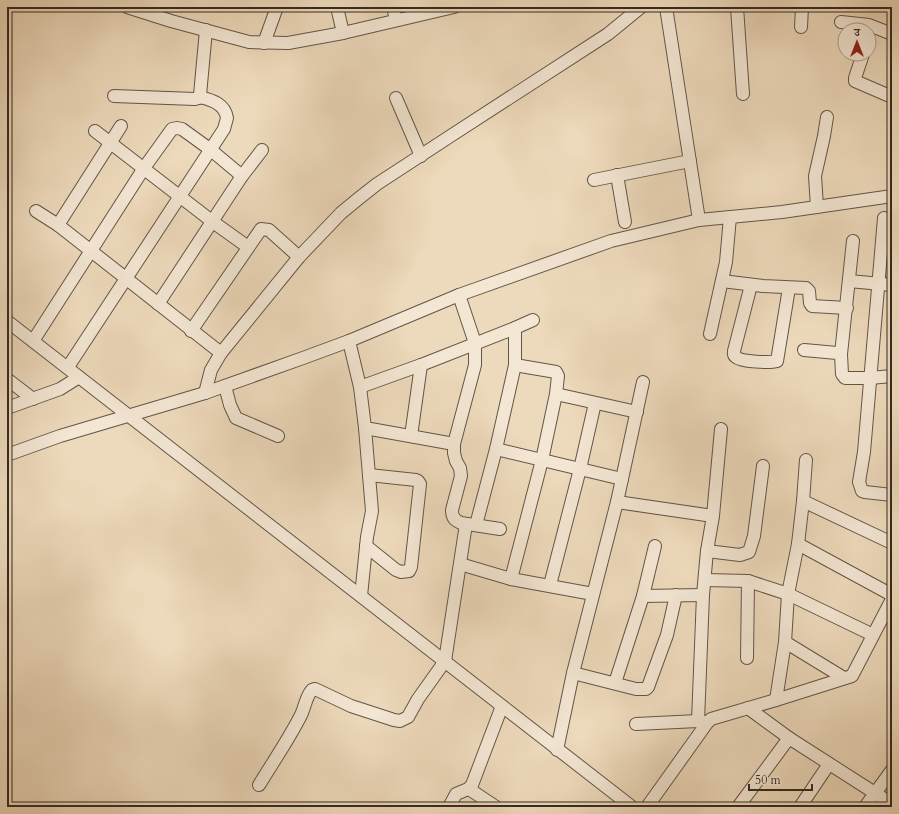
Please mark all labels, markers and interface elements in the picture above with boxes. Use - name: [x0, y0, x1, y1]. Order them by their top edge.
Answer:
- north arrow: [837, 22, 877, 62]
- text: उ: [853, 25, 861, 40]
- scale bar: [749, 766, 812, 792]
- text: 50 m: [755, 772, 782, 788]

